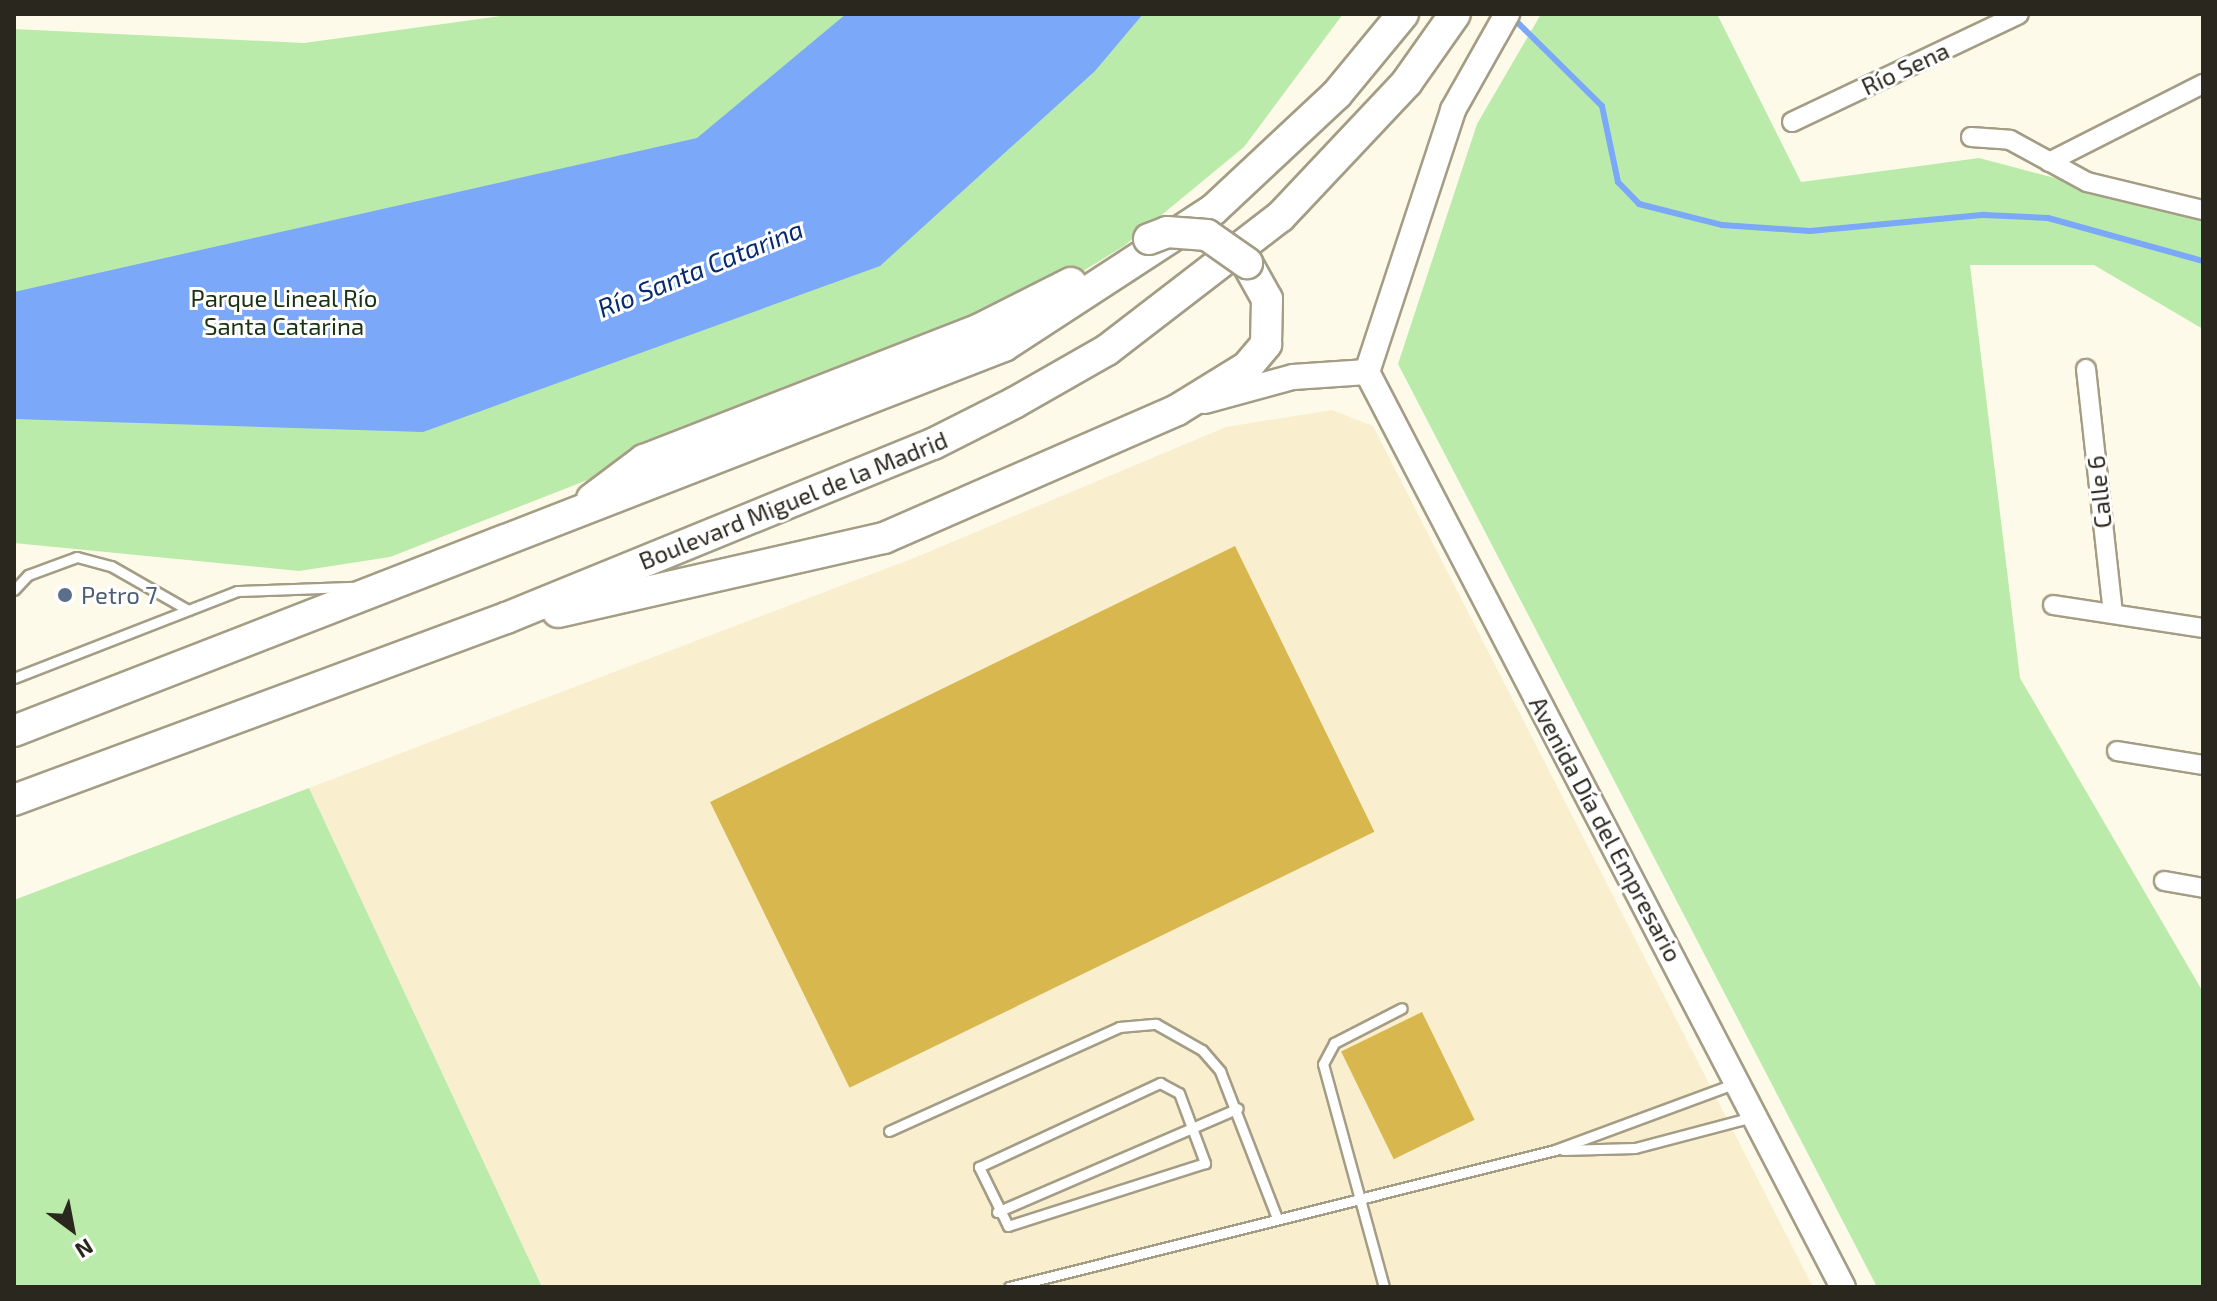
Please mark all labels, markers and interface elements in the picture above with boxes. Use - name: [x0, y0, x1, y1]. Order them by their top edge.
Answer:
- street label: Río Sena: [1857, 35, 1953, 101]
- water label: Río Santa Catarina: [593, 213, 807, 323]
- park label: Parque Lineal Río Santa Catarina: [190, 284, 378, 340]
- street label: Boulevard Miguel de la Madrid: [634, 425, 952, 575]
- street label: Calle 6: [2081, 454, 2117, 530]
- place label: Petro 7: [81, 581, 158, 609]
- marker: Petro 7: [56, 586, 74, 604]
- street label: Avenida Día del Empresario: [1524, 691, 1688, 967]
- north arrow: [32, 1189, 112, 1269]
- text: N: [71, 1234, 98, 1265]

